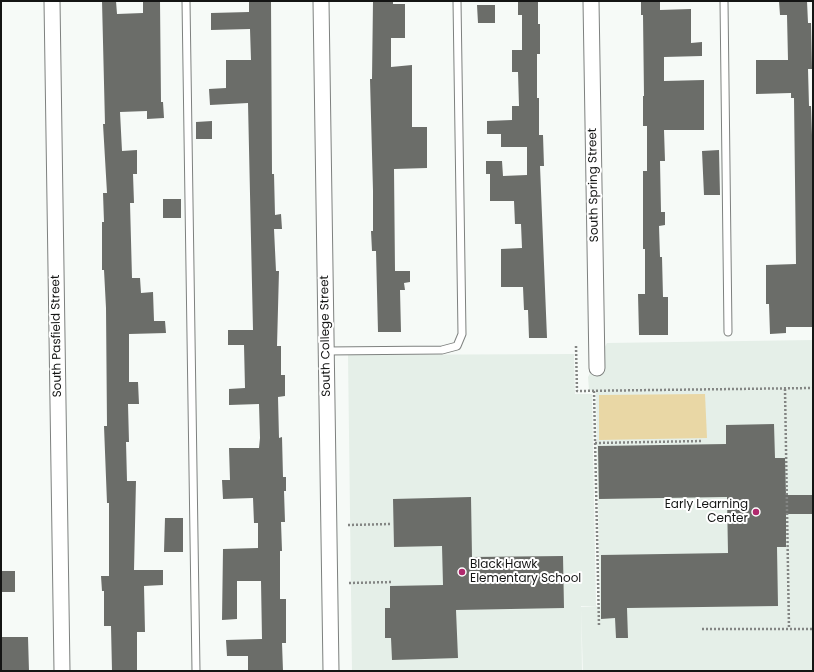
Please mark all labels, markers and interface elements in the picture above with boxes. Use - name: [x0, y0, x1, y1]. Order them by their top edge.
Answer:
- street label: South Spring Street: [586, 128, 602, 242]
- street label: South Pasfield Street: [49, 275, 65, 397]
- street label: South College Street: [318, 275, 334, 397]
- place label: Early Learning Center: [665, 498, 748, 526]
- marker: Early Learning Center: [751, 507, 761, 517]
- place label: Black Hawk Elementary School: [470, 558, 581, 586]
- marker: Black Hawk Elementary School: [457, 567, 467, 577]

